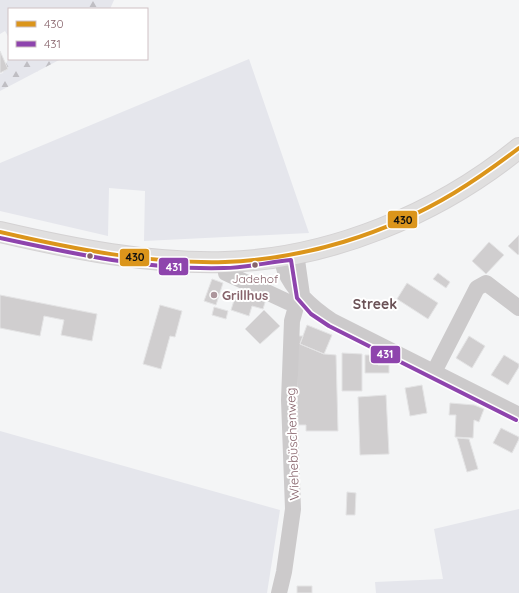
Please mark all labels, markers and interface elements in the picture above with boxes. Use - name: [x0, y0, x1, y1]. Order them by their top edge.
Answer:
- legend: [8, 8, 148, 60]
- text: 430: [44, 16, 64, 31]
- text: 431: [44, 36, 61, 51]
- line badge: 430: [387, 210, 418, 229]
- text: 430: [393, 213, 413, 227]
- line badge: 430: [119, 248, 150, 267]
- text: 430: [125, 250, 145, 264]
- unlabelled marker: [85, 251, 95, 261]
- line badge: 431: [158, 257, 189, 276]
- text: 431: [166, 260, 182, 274]
- marker: Jadehof: [250, 260, 260, 270]
- place label: Jadehof: [232, 271, 279, 286]
- place label: Grillhus: [222, 287, 268, 303]
- marker: Grillhus: [209, 290, 219, 300]
- district label: Streek: [353, 295, 397, 313]
- line badge: 431: [370, 345, 401, 364]
- text: 431: [377, 347, 393, 361]
- street label: Wiehebüschenweg: [282, 387, 302, 501]

